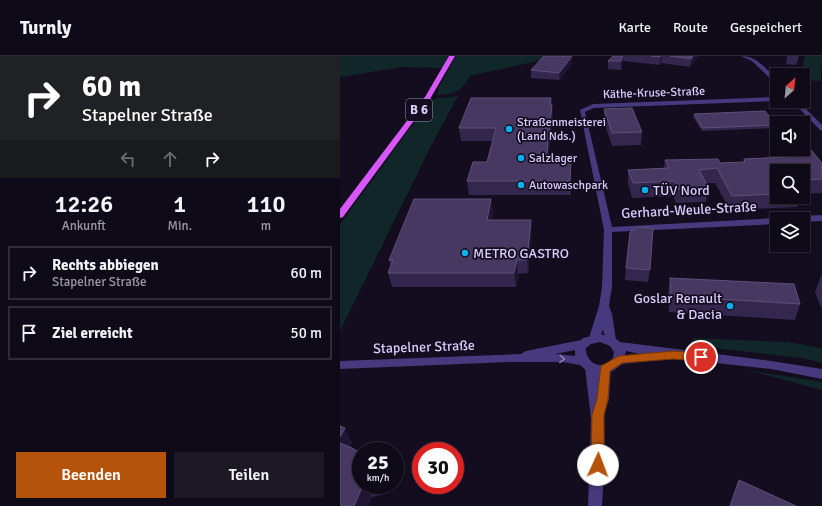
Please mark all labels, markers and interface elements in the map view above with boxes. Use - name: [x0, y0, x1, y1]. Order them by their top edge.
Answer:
- text: Turnly: [20, 16, 72, 40]
- text: Karte: [618, 19, 651, 36]
- text: Route: [673, 19, 708, 36]
- text: Gespeichert: [730, 19, 802, 36]
- north arrow: [770, 68, 810, 108]
- map controls: [770, 68, 810, 252]
- text: 60 m: [82, 70, 141, 104]
- icon: right: [16, 72, 68, 124]
- street label: Käthe-Kruse-Straße: [603, 84, 705, 102]
- road number: B 6: [406, 99, 432, 121]
- text: Stapelner Straße: [82, 104, 213, 126]
- place label: Straßenmeisterei (Land Nds.): [517, 115, 606, 144]
- button: sound: [770, 116, 810, 156]
- marker: Straßenmeisterei (Land Nds.): [504, 124, 514, 134]
- icon: left: [117, 148, 139, 170]
- icon: ahead: [159, 148, 181, 170]
- icon: right: [201, 148, 223, 170]
- place label: Salzlager: [529, 151, 578, 166]
- marker: Salzlager: [516, 153, 526, 163]
- button: search: [770, 164, 810, 204]
- place label: Autowaschpark: [529, 178, 608, 193]
- marker: Autowaschpark: [516, 180, 526, 190]
- place label: TÜV Nord: [653, 182, 710, 199]
- marker: TÜV Nord: [640, 185, 650, 195]
- text: 12:26: [54, 189, 113, 219]
- text: 1: [173, 189, 186, 219]
- text: 110: [247, 189, 285, 219]
- street label: Gerhard-Weule-Straße: [621, 198, 757, 222]
- button: layers: [770, 212, 810, 252]
- text: Ankunft: [62, 218, 106, 234]
- text: Min.: [168, 218, 192, 234]
- text: m: [261, 218, 271, 234]
- place label: METRO GASTRO: [473, 245, 569, 262]
- marker: METRO GASTRO: [460, 248, 470, 258]
- text: Rechts abbiegen: [52, 256, 159, 274]
- icon: right: [18, 262, 40, 284]
- text: 60 m: [291, 264, 322, 282]
- text: Stapelner Straße: [52, 274, 147, 290]
- place label: Goslar Renault & Dacia: [634, 290, 722, 323]
- marker: Goslar Renault & Dacia: [725, 301, 735, 311]
- icon: arrive: [18, 322, 40, 344]
- text: Ziel erreicht: [52, 324, 133, 342]
- text: 50 m: [291, 324, 322, 342]
- street label: Stapelner Straße: [373, 337, 475, 357]
- pin: [684, 340, 718, 374]
- icon: arrive: [690, 346, 712, 368]
- one-way arrow: [559, 354, 565, 363]
- speed limit sign: 30: [412, 442, 464, 494]
- position arrow: [577, 444, 619, 486]
- text: 25: [367, 450, 389, 475]
- button: Beenden: [16, 452, 166, 498]
- button: Teilen: [174, 452, 324, 498]
- text: km/h: [367, 472, 389, 484]

